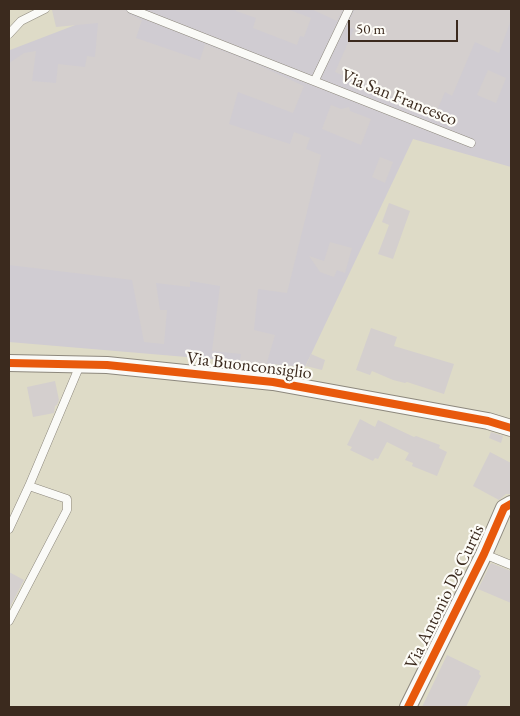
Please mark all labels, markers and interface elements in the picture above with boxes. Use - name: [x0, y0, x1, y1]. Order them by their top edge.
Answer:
- scale bar: [350, 10, 460, 42]
- text: 50 m: [356, 19, 385, 38]
- street label: Via San Francesco: [338, 65, 460, 131]
- street label: Via Buonconsiglio: [185, 348, 313, 384]
- street label: Via Antonio De Curtis: [401, 521, 489, 673]

